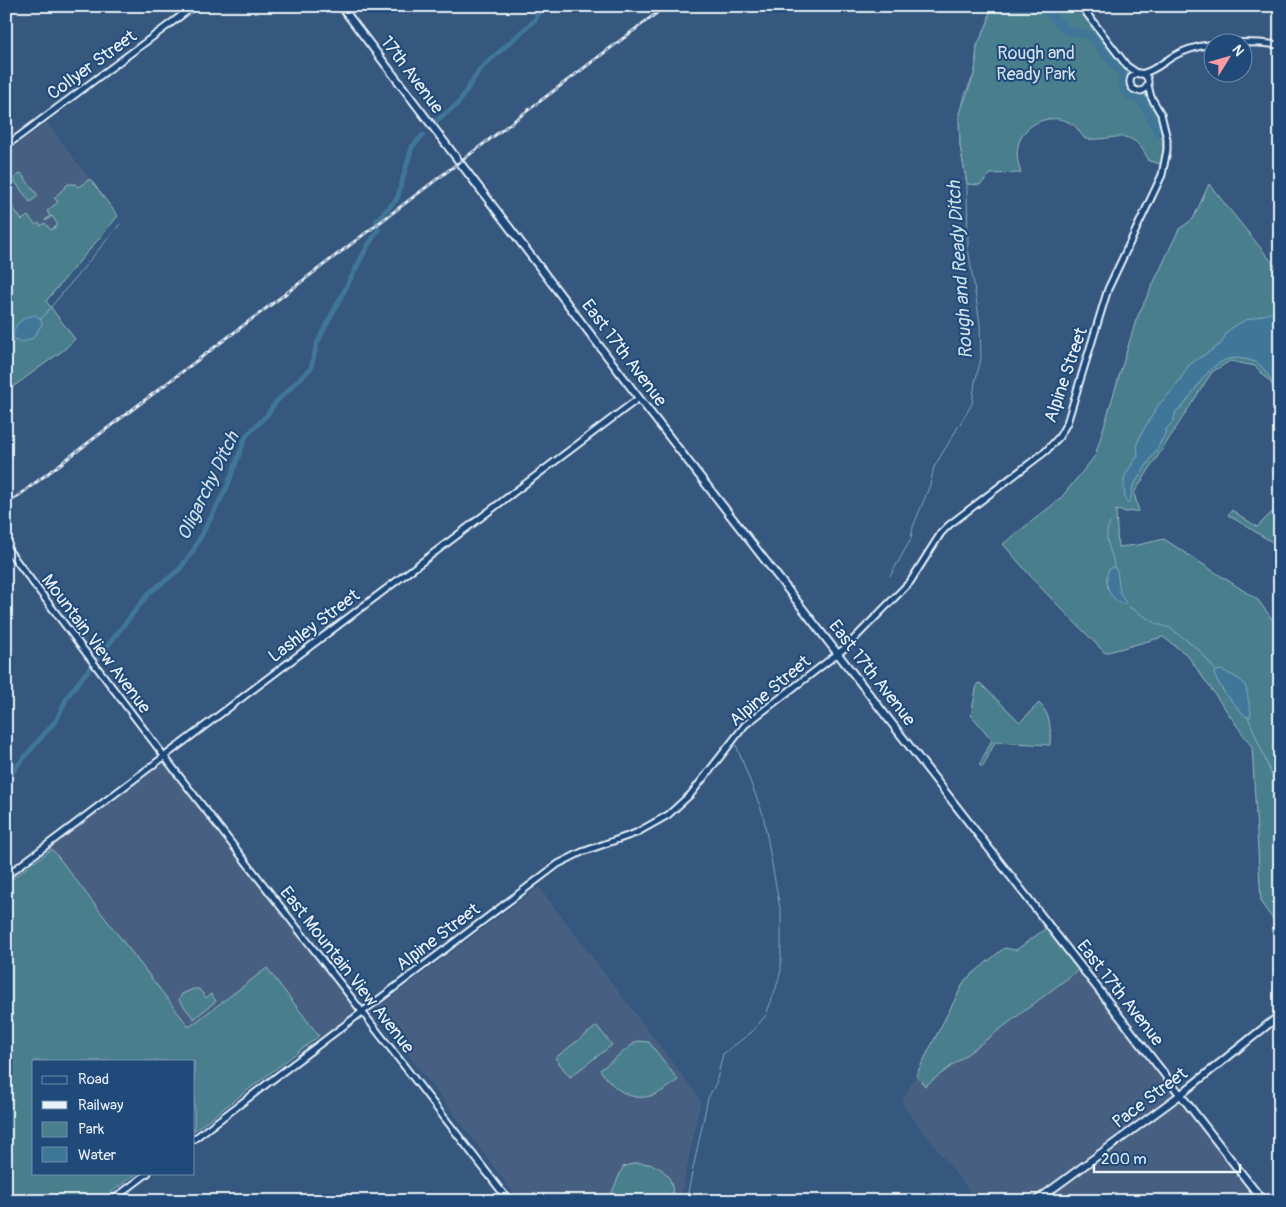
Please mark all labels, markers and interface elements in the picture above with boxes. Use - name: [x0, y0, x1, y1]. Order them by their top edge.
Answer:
- street label: Collyer Street: [43, 24, 142, 105]
- street label: 17th Avenue: [375, 32, 449, 119]
- north arrow: [1204, 32, 1254, 82]
- park label: Rough and Ready Park: [996, 42, 1076, 86]
- text: N: [1228, 42, 1248, 59]
- water label: Rough and Ready Ditch: [942, 179, 978, 360]
- street label: East 17th Avenue: [576, 295, 672, 411]
- street label: Alpine Street: [1039, 324, 1093, 426]
- water label: Oligarchy Ditch: [171, 427, 245, 544]
- street label: Mountain View Avenue: [36, 570, 156, 718]
- street label: Lashley Street: [264, 584, 365, 668]
- street label: East 17th Avenue: [823, 615, 921, 731]
- street label: Alpine Street: [725, 650, 816, 732]
- street label: East Mountain View Avenue: [275, 882, 419, 1058]
- street label: Alpine Street: [391, 897, 485, 976]
- street label: East 17th Avenue: [1071, 935, 1169, 1051]
- legend: [32, 1060, 195, 1174]
- street label: Pace Street: [1108, 1062, 1193, 1134]
- text: Road: [78, 1070, 109, 1089]
- text: Railway: [78, 1096, 124, 1115]
- text: Park: [78, 1120, 105, 1139]
- scale bar: [1094, 1142, 1240, 1174]
- text: Water: [78, 1146, 117, 1165]
- text: 200 m: [1101, 1150, 1146, 1169]

